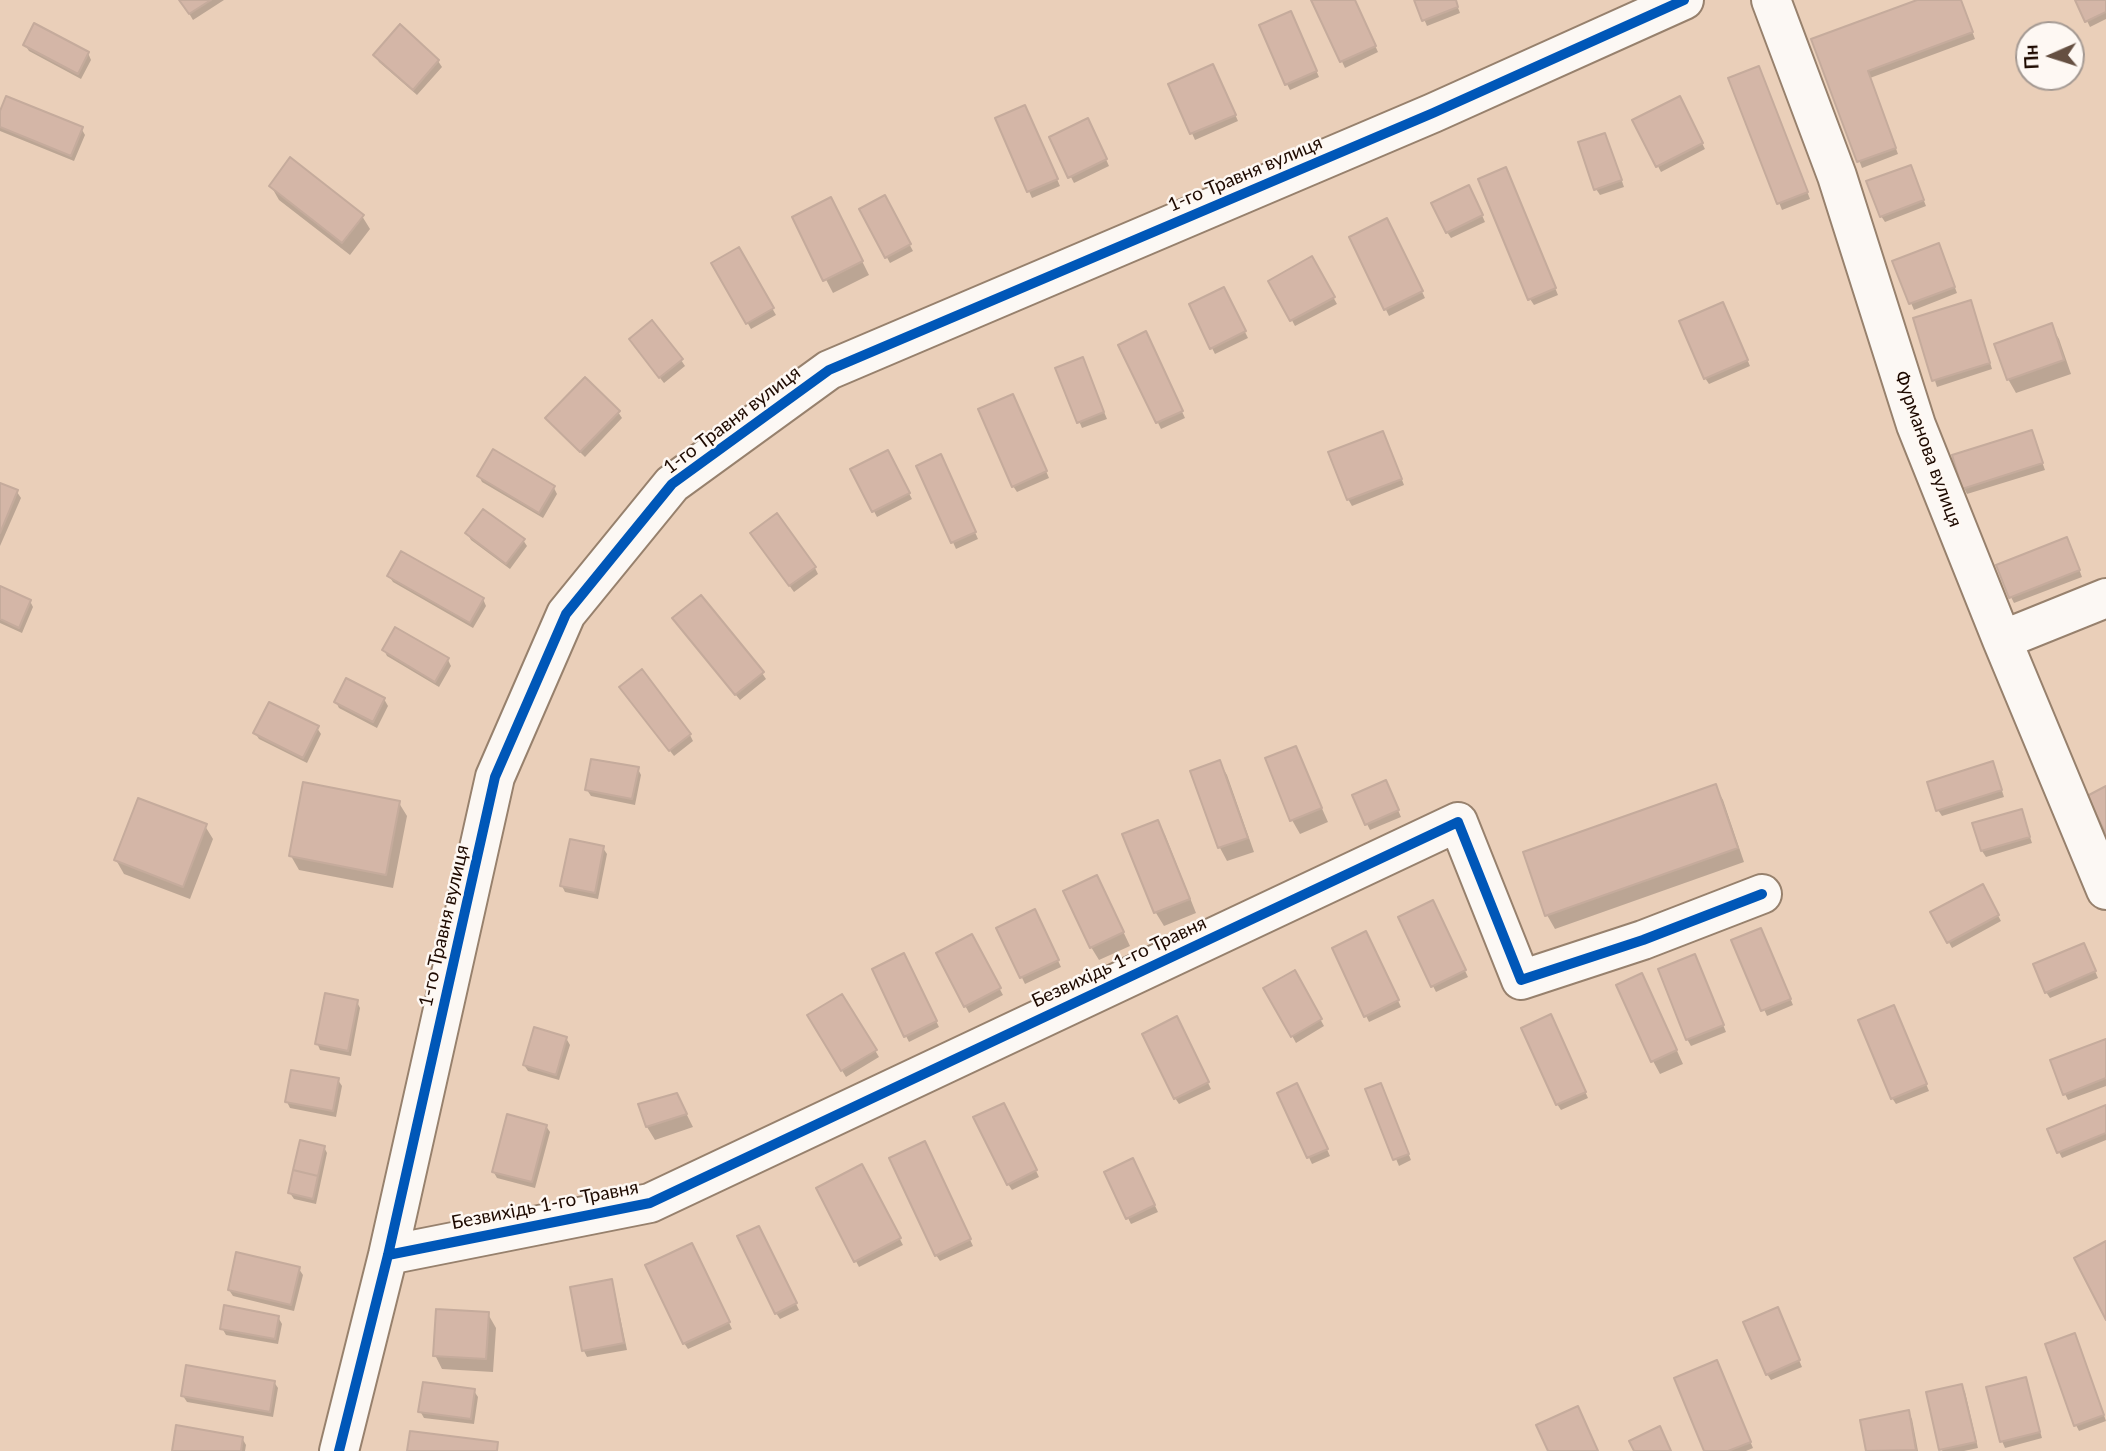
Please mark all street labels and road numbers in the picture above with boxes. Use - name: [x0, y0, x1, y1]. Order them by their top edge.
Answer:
- street label: 1-го Травня вулиця: [1164, 131, 1326, 217]
- street label: 1-го Травня вулиця: [659, 361, 805, 479]
- street label: Фурманова вулиця: [1889, 368, 1967, 530]
- street label: 1-го Травня вулиця: [414, 843, 474, 1009]
- street label: Безвихідь 1-го Травня: [1028, 911, 1210, 1013]
- street label: Безвихідь 1-го Травня: [449, 1176, 641, 1234]

